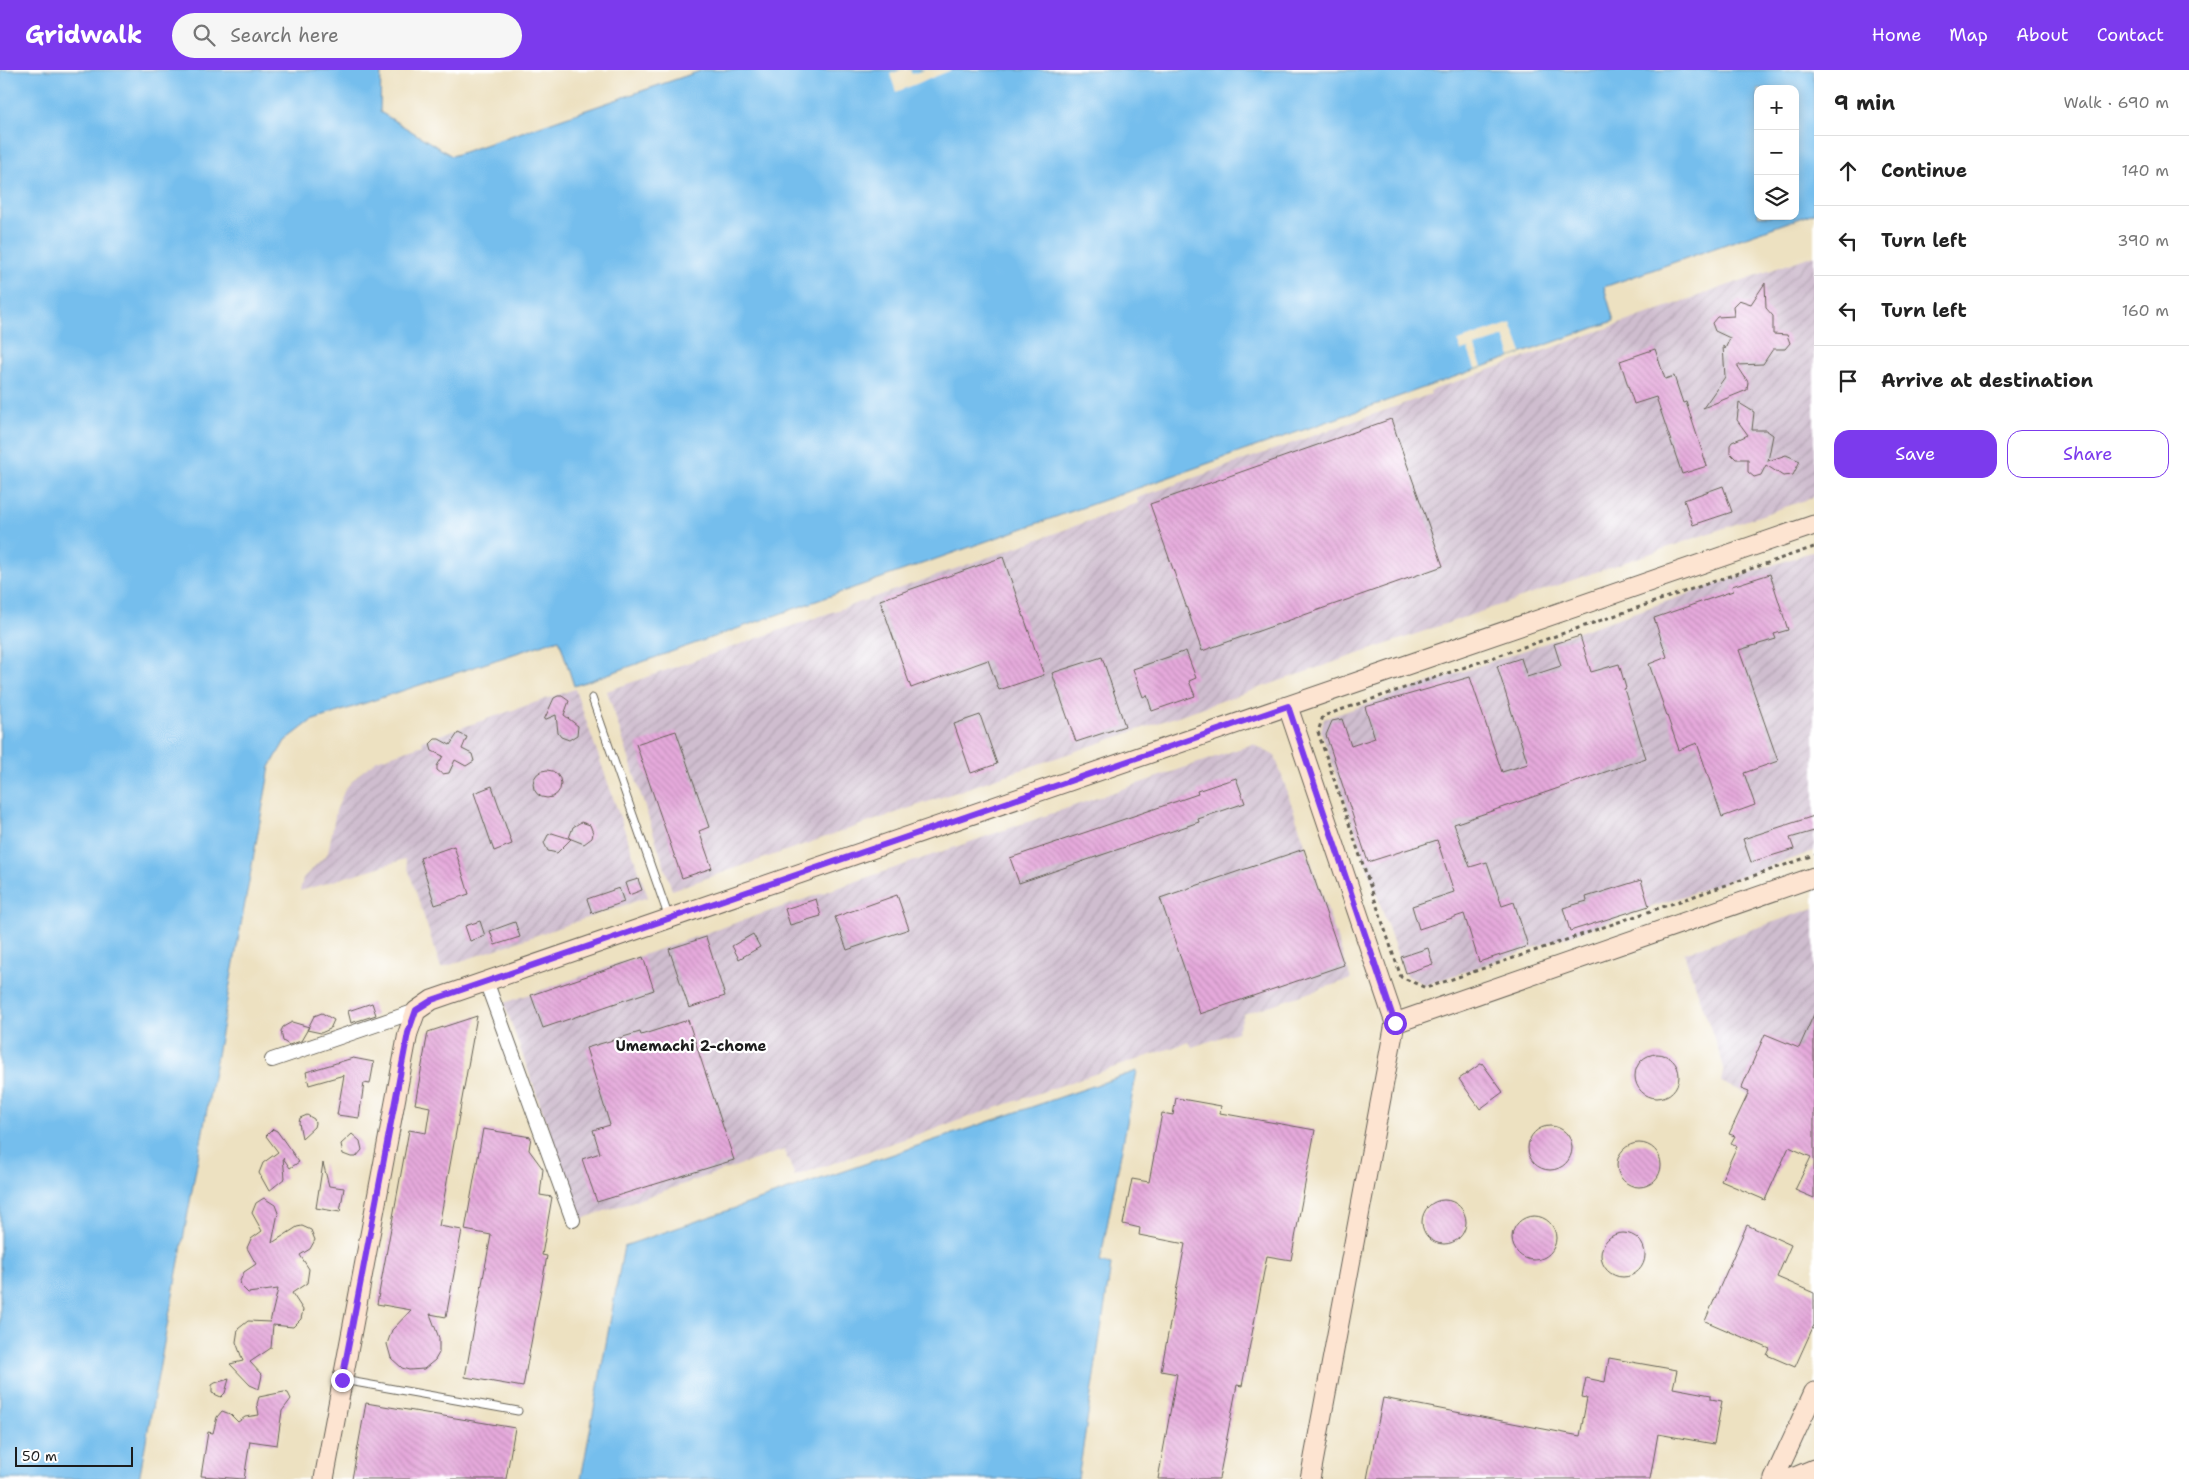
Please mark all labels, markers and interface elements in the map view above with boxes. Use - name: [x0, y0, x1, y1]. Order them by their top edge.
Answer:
- search box: [172, 13, 522, 58]
- text: Gridwalk: [25, 19, 142, 51]
- icon: search: [190, 21, 218, 49]
- text: Search here: [230, 23, 339, 48]
- text: Home: [1872, 23, 1921, 47]
- text: Map: [1949, 23, 1988, 47]
- text: About: [2016, 23, 2069, 47]
- text: Contact: [2097, 23, 2164, 47]
- map controls: [1754, 85, 1799, 220]
- button: +: [1754, 85, 1799, 130]
- text: 9 min: [1834, 89, 1895, 117]
- text: Walk · 690 m: [2064, 92, 2169, 113]
- button: −: [1754, 130, 1799, 175]
- icon: ahead: [1834, 157, 1862, 185]
- text: Continue: [1881, 158, 1967, 183]
- text: 140 m: [2122, 160, 2169, 181]
- button: layers: [1754, 175, 1799, 220]
- icon: left: [1834, 227, 1862, 255]
- text: Turn left: [1881, 228, 1967, 253]
- text: 390 m: [2117, 230, 2169, 251]
- icon: left: [1834, 297, 1862, 325]
- text: Turn left: [1881, 298, 1967, 323]
- text: 160 m: [2122, 300, 2169, 321]
- icon: arrive: [1834, 367, 1862, 395]
- text: Arrive at destination: [1881, 368, 2093, 393]
- button: Save: [1834, 430, 1997, 478]
- button: Share: [2007, 430, 2169, 478]
- route start: [1384, 1012, 1407, 1035]
- district label: Umemachi 2-chome: [615, 1036, 767, 1056]
- route end: [331, 1369, 354, 1392]
- scale bar: [15, 1444, 132, 1467]
- text: 50 m: [22, 1447, 57, 1465]

